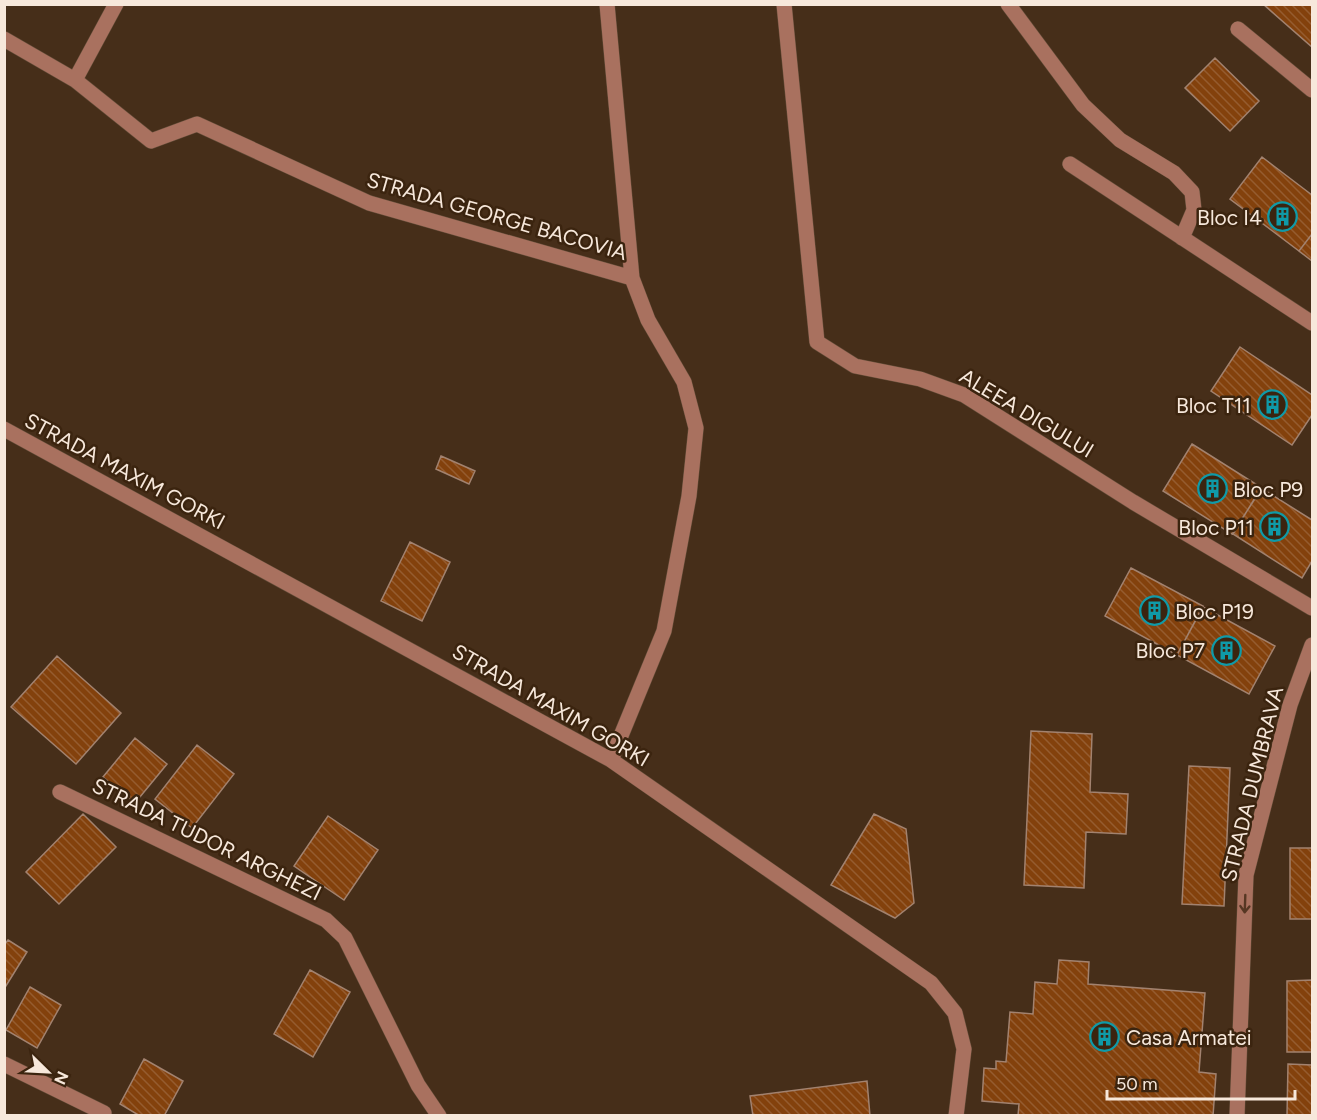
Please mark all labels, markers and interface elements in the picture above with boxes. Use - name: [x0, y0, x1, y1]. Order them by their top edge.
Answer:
- street label: STRADA GEORGE BACOVIA: [364, 167, 630, 265]
- building icon: Bloc I4: [1267, 201, 1299, 233]
- place label: Bloc I4: [1197, 205, 1262, 230]
- street label: ALEEA DIGULUI: [955, 363, 1099, 463]
- building icon: Bloc T11: [1256, 389, 1288, 421]
- place label: Bloc T11: [1176, 393, 1251, 418]
- street label: STRADA MAXIM GORKI: [21, 408, 229, 534]
- building icon: Bloc P9: [1196, 473, 1228, 505]
- place label: Bloc P9: [1233, 477, 1303, 502]
- building icon: Bloc P11: [1259, 511, 1291, 543]
- place label: Bloc P11: [1178, 515, 1254, 540]
- building icon: Bloc P19: [1138, 595, 1170, 627]
- place label: Bloc P19: [1175, 599, 1254, 624]
- building icon: Bloc P7: [1210, 634, 1242, 666]
- street label: STRADA MAXIM GORKI: [448, 638, 654, 772]
- place label: Bloc P7: [1135, 638, 1205, 663]
- street label: STRADA DUMBRAVA: [1216, 684, 1288, 884]
- street label: STRADA TUDOR ARGHEZI: [88, 773, 326, 905]
- one-way arrow: [1240, 893, 1251, 913]
- building icon: Casa Armatei: [1089, 1021, 1121, 1053]
- place label: Casa Armatei: [1126, 1025, 1252, 1050]
- north arrow: [18, 1042, 78, 1102]
- scale bar: [1107, 1063, 1294, 1101]
- text: N: [50, 1068, 72, 1087]
- text: 50 m: [1116, 1073, 1158, 1095]

